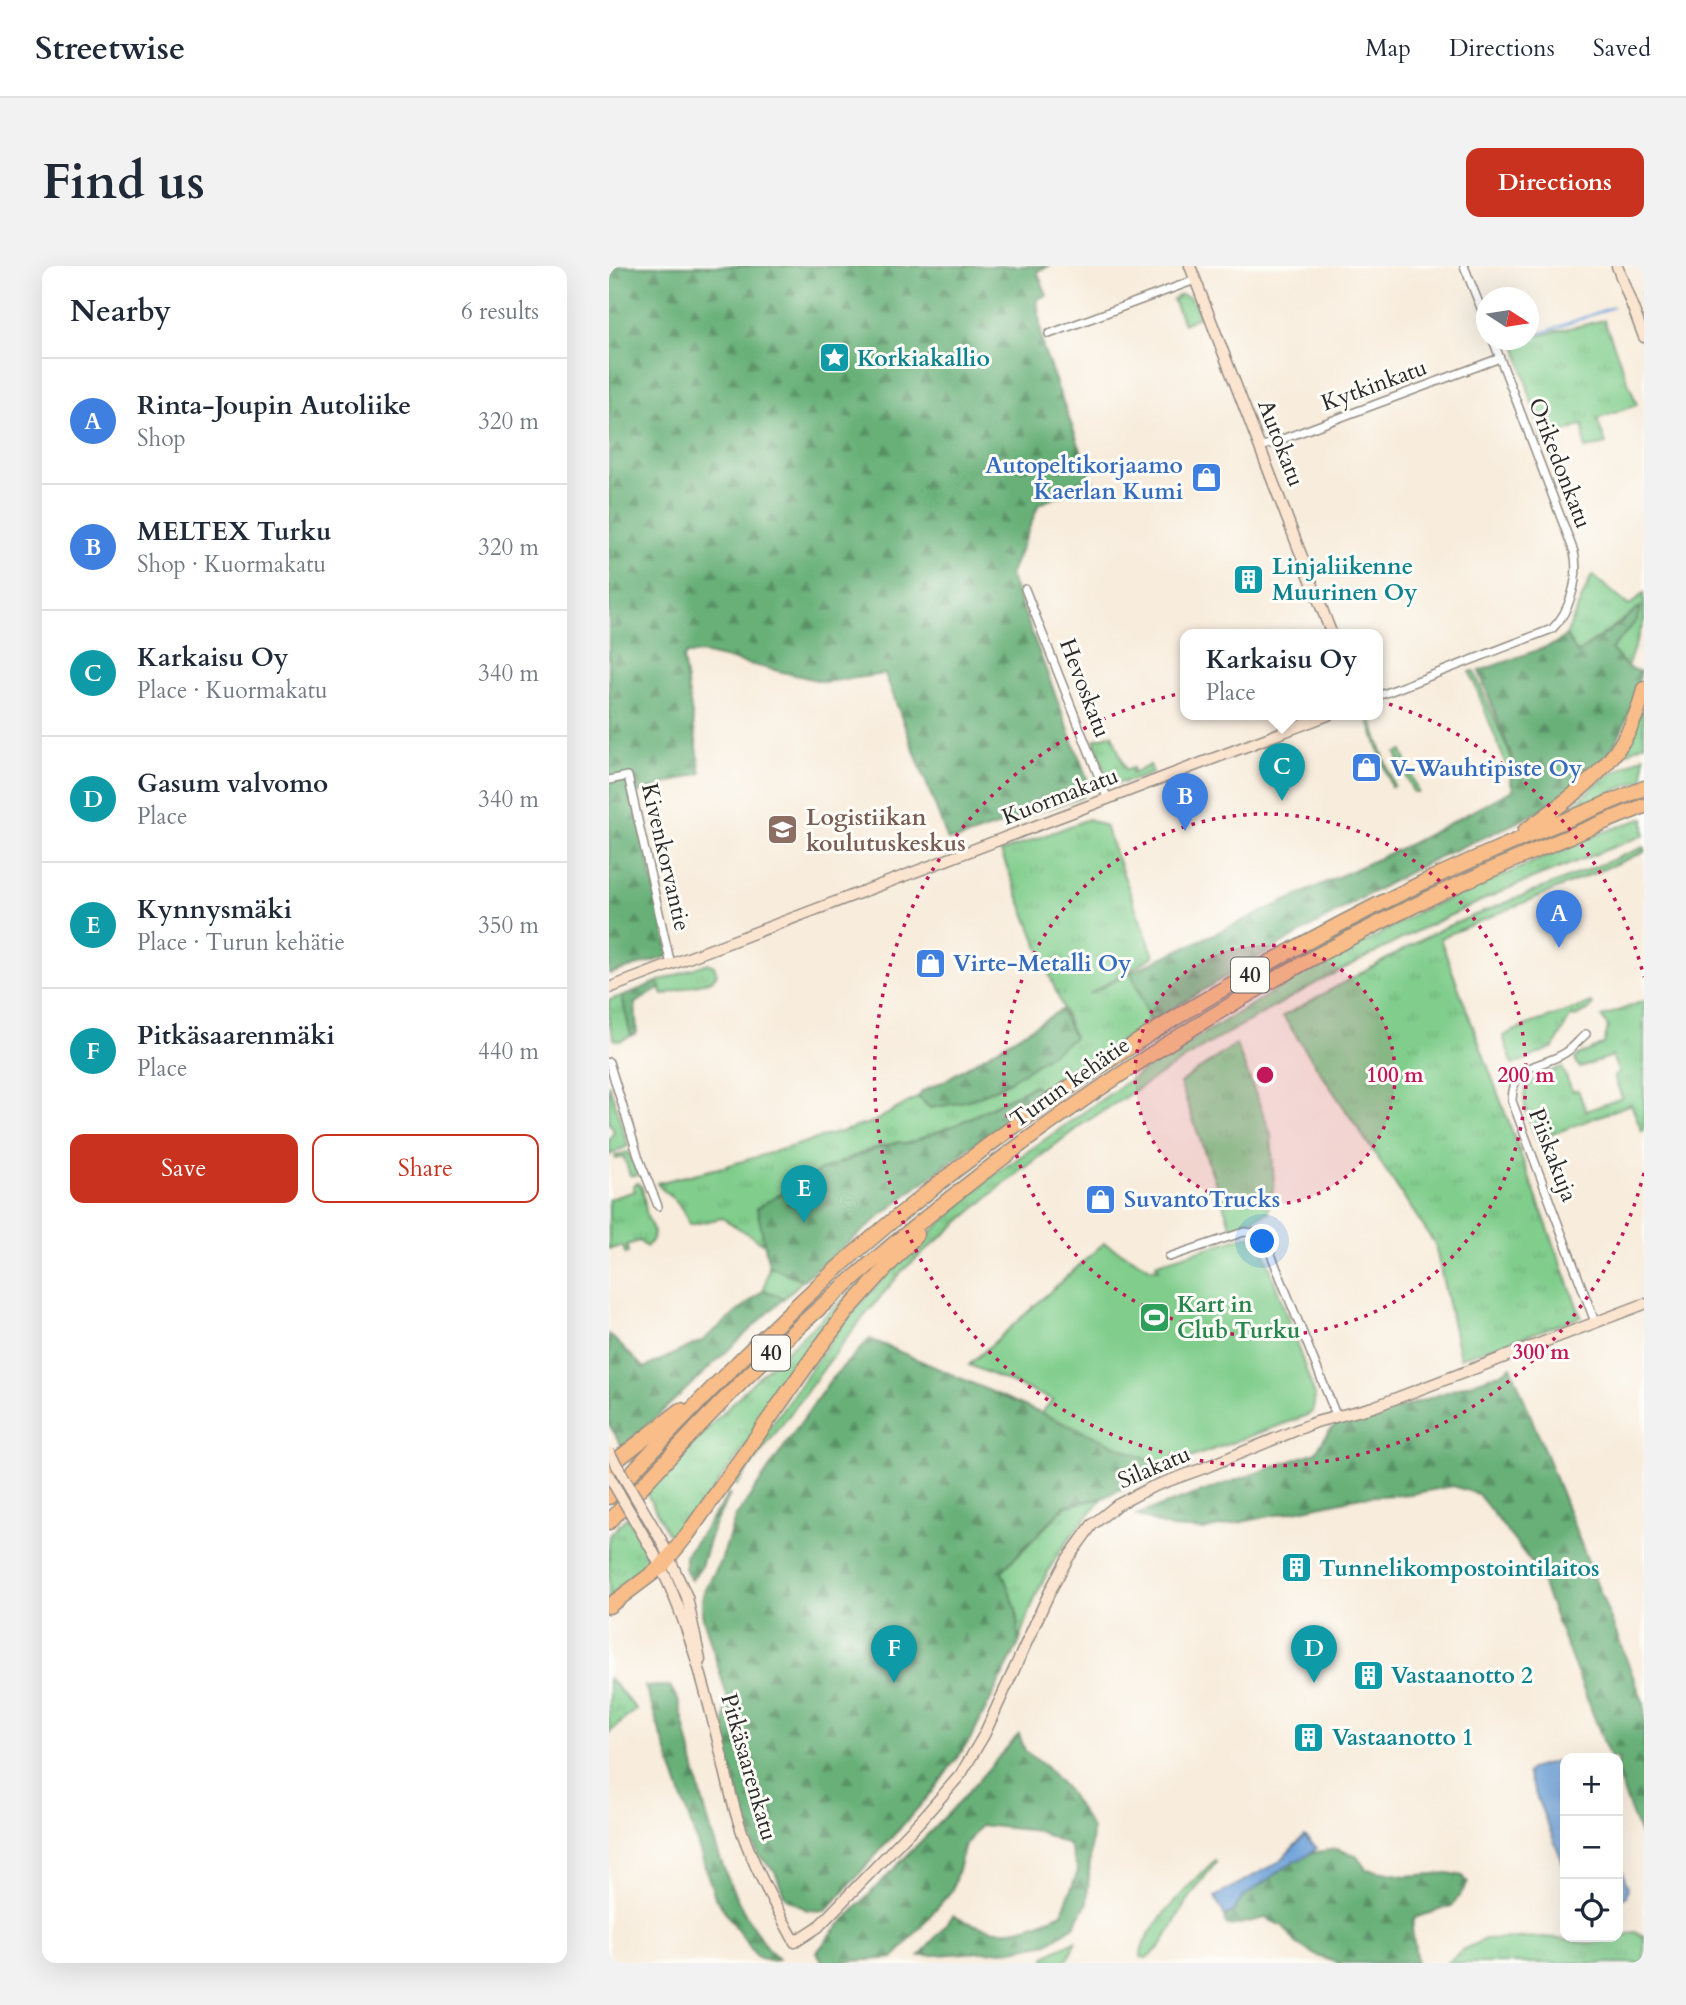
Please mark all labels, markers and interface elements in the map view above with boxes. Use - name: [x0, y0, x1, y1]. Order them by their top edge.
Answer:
- text: Streetwise: [35, 26, 185, 71]
- text: Map: [1365, 32, 1411, 65]
- text: Directions: [1449, 32, 1555, 65]
- text: Saved: [1593, 32, 1651, 65]
- button: Directions: [1466, 148, 1644, 217]
- text: Find us: [42, 149, 205, 216]
- north arrow: [1476, 287, 1539, 350]
- text: Nearby: [70, 291, 171, 332]
- text: 6 results: [461, 296, 539, 327]
- place icon: Korkiakallio: [817, 341, 851, 375]
- place label: Korkiakallio: [857, 343, 990, 374]
- street label: Kytkinkatu: [1317, 352, 1431, 418]
- text: Rinta-Joupin Autoliike: [137, 388, 411, 423]
- street label: Orikedonkatu: [1521, 393, 1599, 533]
- street label: Autokatu: [1250, 395, 1312, 491]
- text: A: [84, 406, 102, 437]
- text: 320 m: [478, 406, 539, 437]
- text: Shop: [137, 423, 186, 454]
- place label: Autopeltikorjaamo Kaerlan Kumi: [985, 450, 1183, 507]
- shop icon: Autopeltikorjaamo Kaerlan Kumi: [1189, 461, 1223, 495]
- text: MELTEX Turku: [137, 514, 331, 549]
- text: B: [85, 532, 101, 563]
- text: 320 m: [478, 532, 539, 563]
- text: Shop · Kuormakatu: [137, 549, 326, 580]
- place label: Linjaliikenne Muurinen Oy: [1272, 551, 1417, 608]
- building icon: Linjaliikenne Muurinen Oy: [1232, 562, 1266, 596]
- popup: [1180, 629, 1383, 720]
- street label: Hevoskatu: [1052, 634, 1118, 742]
- text: Karkaisu Oy: [137, 640, 289, 675]
- text: Karkaisu Oy: [1206, 642, 1357, 677]
- text: C: [84, 658, 102, 689]
- text: 340 m: [478, 658, 539, 689]
- text: Place · Kuormakatu: [137, 675, 328, 706]
- text: Place: [1206, 677, 1256, 708]
- pin: C: [1259, 743, 1305, 801]
- shop icon: V-Wauhtipiste Oy: [1350, 751, 1384, 785]
- place label: V-Wauhtipiste Oy: [1390, 753, 1582, 784]
- street label: Kuormakatu: [997, 760, 1123, 832]
- text: Gasum valvomo: [137, 766, 328, 801]
- pin: B: [1162, 773, 1208, 831]
- street label: Kivenkorvantie: [634, 780, 698, 934]
- text: D: [83, 784, 103, 815]
- text: 340 m: [478, 784, 539, 815]
- text: Place: [137, 801, 187, 832]
- place label: Logistiikan koulutuskeskus: [806, 802, 966, 859]
- school or university icon: Logistiikan koulutuskeskus: [766, 813, 800, 847]
- pin: A: [1536, 890, 1582, 948]
- text: Kynnysmäki: [137, 892, 292, 927]
- text: E: [86, 910, 100, 941]
- text: 350 m: [478, 910, 539, 941]
- text: Place · Turun kehätie: [137, 927, 345, 958]
- shop icon: Virte-Metalli Oy: [913, 946, 947, 980]
- place label: Virte-Metalli Oy: [953, 948, 1131, 979]
- road number: 40: [1231, 958, 1269, 992]
- text: Pitkäsaarenmäki: [137, 1018, 335, 1053]
- street label: Turun kehätie: [1004, 1029, 1136, 1135]
- text: F: [86, 1036, 100, 1067]
- text: 440 m: [478, 1036, 539, 1067]
- text: Place: [137, 1053, 187, 1084]
- text: 100 m: [1366, 1061, 1424, 1090]
- text: 200 m: [1497, 1061, 1555, 1090]
- centre of rings: [1253, 1063, 1277, 1087]
- street label: Piiskakuja: [1521, 1104, 1585, 1206]
- button: Save: [70, 1134, 298, 1203]
- button: Share: [312, 1134, 539, 1203]
- pin: E: [781, 1165, 827, 1223]
- shop icon: SuvantoTrucks: [1084, 1182, 1118, 1216]
- place label: SuvantoTrucks: [1124, 1184, 1280, 1215]
- your location: [1245, 1224, 1279, 1258]
- place label: Kart in Club Turku: [1177, 1289, 1300, 1346]
- sports icon: Kart in Club Turku: [1137, 1300, 1171, 1334]
- road number: 40: [752, 1336, 790, 1370]
- text: 300 m: [1512, 1338, 1570, 1367]
- street label: Silakatu: [1113, 1438, 1195, 1496]
- building icon: Tunnelikompostointilaitos: [1279, 1551, 1313, 1585]
- place label: Tunnelikompostointilaitos: [1319, 1553, 1599, 1584]
- pin: F: [871, 1625, 917, 1683]
- pin: D: [1291, 1625, 1337, 1683]
- building icon: Vastaanotto 2: [1351, 1658, 1385, 1692]
- place label: Vastaanotto 2: [1391, 1660, 1533, 1691]
- street label: Pitkäsaarenkatu: [713, 1690, 785, 1844]
- building icon: Vastaanotto 1: [1292, 1720, 1326, 1754]
- place label: Vastaanotto 1: [1332, 1722, 1474, 1753]
- map controls: [1560, 1753, 1623, 1942]
- button: +: [1560, 1753, 1623, 1816]
- button: −: [1560, 1816, 1623, 1879]
- button: locate: [1560, 1879, 1623, 1942]

